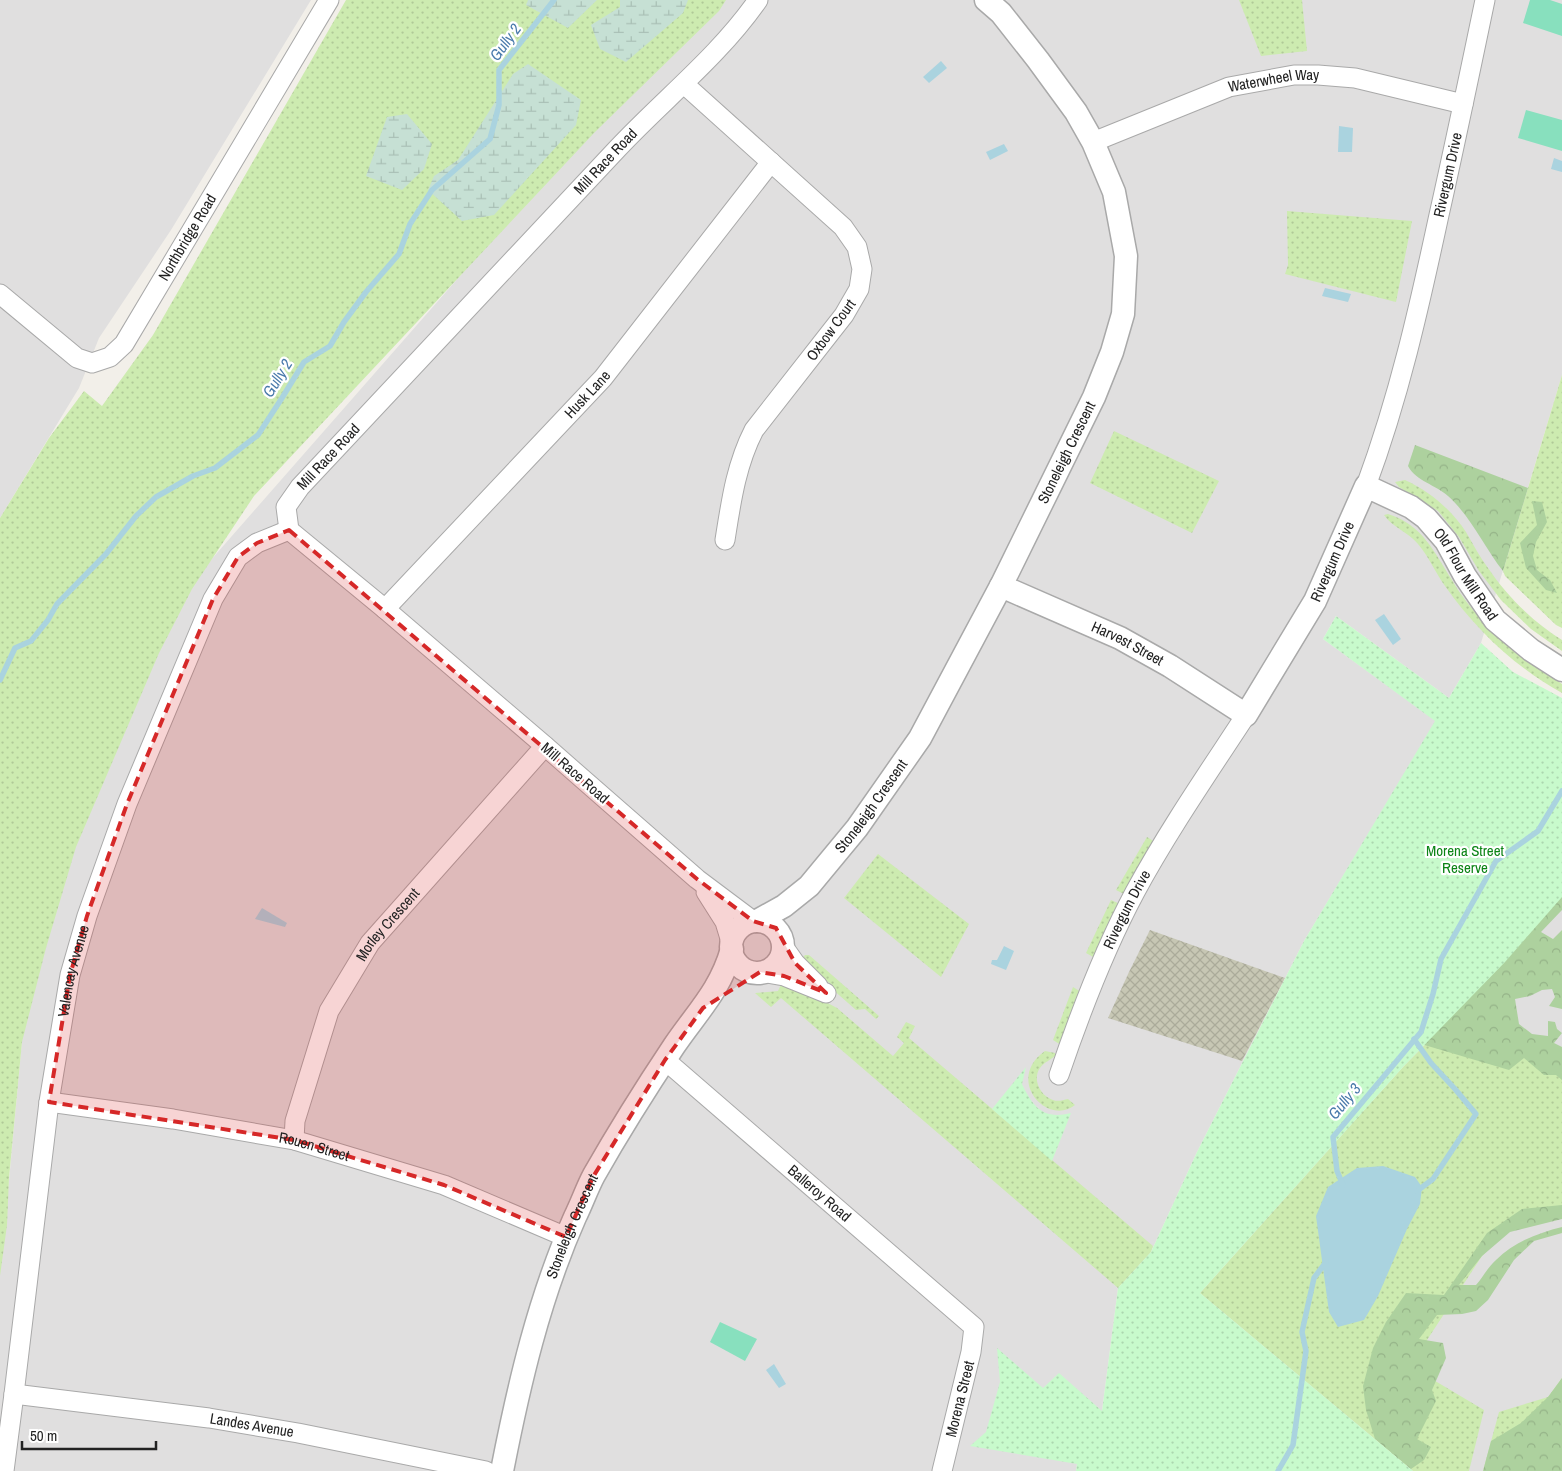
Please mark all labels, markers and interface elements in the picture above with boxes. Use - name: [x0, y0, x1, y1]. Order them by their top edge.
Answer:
- water label: Gully 2: [484, 18, 526, 65]
- street label: Waterwheel Way: [1226, 64, 1320, 97]
- street label: Mill Race Road: [569, 123, 642, 199]
- street label: Rivergum Drive: [1428, 130, 1467, 219]
- street label: Northbridge Road: [153, 190, 221, 285]
- street label: Oxbow Court: [801, 294, 861, 365]
- water label: Gully 2: [257, 354, 298, 401]
- street label: Husk Lane: [559, 366, 615, 423]
- street label: Stoneleigh Crescent: [1032, 397, 1101, 507]
- street label: Mill Race Road: [292, 419, 364, 494]
- street label: Rivergum Drive: [1305, 518, 1359, 605]
- street label: Old Flour Mill Road: [1429, 523, 1503, 624]
- street label: Harvest Street: [1088, 616, 1168, 671]
- street label: Mill Race Road: [537, 737, 614, 808]
- street label: Stoneleigh Crescent: [829, 754, 912, 857]
- park label: Morena Street Reserve: [1426, 840, 1505, 878]
- street label: Rivergum Drive: [1098, 866, 1155, 952]
- street label: Morley Crescent: [351, 883, 425, 965]
- street label: Valencay Avenue: [52, 922, 94, 1019]
- water label: Gully 3: [1322, 1078, 1366, 1124]
- street label: Rouen Street: [277, 1127, 353, 1166]
- street label: Balleroy Road: [784, 1160, 856, 1226]
- street label: Stoneleigh Crescent: [541, 1170, 603, 1281]
- street label: Morena Street: [940, 1358, 979, 1439]
- street label: Landes Avenue: [209, 1407, 296, 1442]
- scale bar: [22, 1418, 156, 1450]
- text: 50 m: [30, 1425, 57, 1446]

